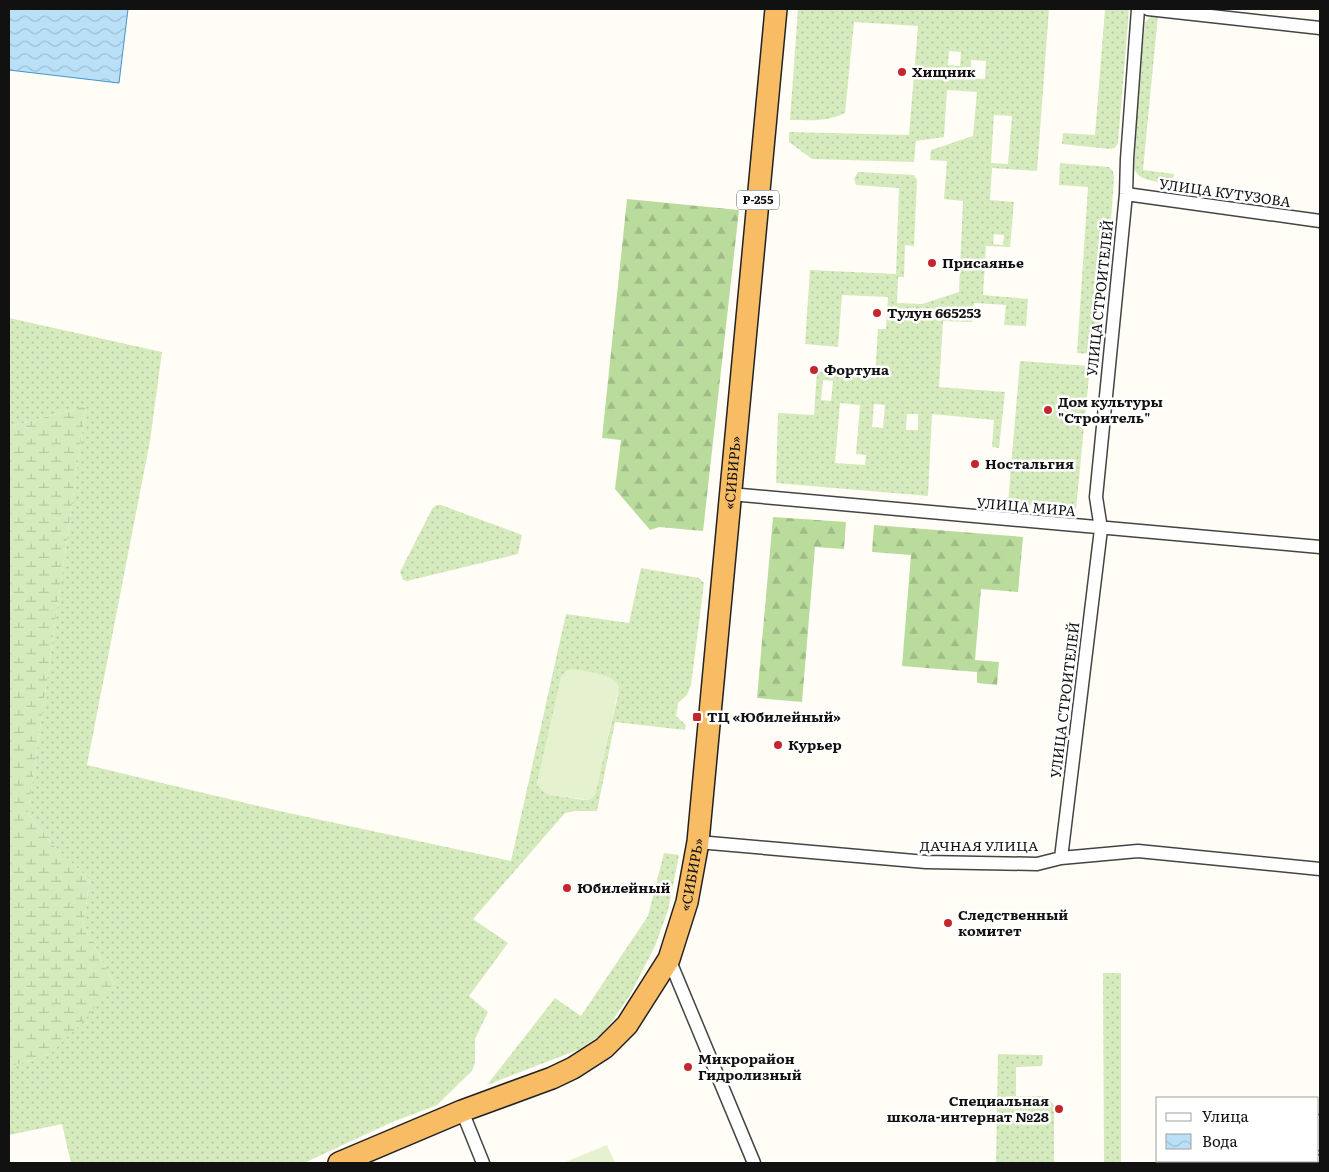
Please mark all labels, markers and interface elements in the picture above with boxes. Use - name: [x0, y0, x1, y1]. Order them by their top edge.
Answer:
- place label: Хищник: [912, 61, 976, 81]
- marker: Хищник: [896, 66, 908, 78]
- street label: УЛИЦА КУТУЗОВА: [1158, 173, 1293, 211]
- road number: Р-255: [737, 190, 779, 210]
- street label: УЛИЦА СТРОИТЕЛЕЙ: [1081, 219, 1117, 377]
- place label: Присаянье: [942, 252, 1024, 272]
- marker: Присаянье: [926, 257, 938, 269]
- place label: Тулун 665253: [887, 302, 982, 322]
- marker: Тулун 665253: [871, 307, 883, 319]
- place label: Фортуна: [824, 359, 890, 379]
- marker: Фортуна: [808, 364, 820, 376]
- place label: Дом культуры "Строитель": [1058, 391, 1163, 427]
- marker: Дом культуры "Строитель": [1042, 404, 1054, 416]
- street label: «СИБИРЬ»: [718, 435, 745, 510]
- place label: Ностальгия: [985, 453, 1074, 473]
- marker: Ностальгия: [969, 458, 981, 470]
- street label: УЛИЦА МИРА: [976, 492, 1077, 520]
- street label: УЛИЦА СТРОИТЕЛЕЙ: [1044, 621, 1084, 779]
- place label: ТЦ «Юбилейный»: [707, 706, 841, 726]
- marker: ТЦ «Юбилейный»: [691, 711, 703, 723]
- place label: Курьер: [788, 734, 842, 754]
- marker: Курьер: [772, 739, 784, 751]
- street label: ДАЧНАЯ УЛИЦА: [920, 835, 1039, 855]
- street label: «СИБИРЬ»: [674, 837, 707, 913]
- place label: Юбилейный: [577, 877, 671, 897]
- marker: Юбилейный: [561, 882, 573, 894]
- place label: Следственный комитет: [958, 904, 1068, 940]
- marker: Следственный комитет: [942, 917, 954, 929]
- place label: Микрорайон Гидролизный: [698, 1048, 802, 1084]
- marker: Микрорайон Гидролизный: [682, 1061, 694, 1073]
- place label: Специальная школа-интернат №28: [887, 1090, 1049, 1126]
- legend: [1156, 1097, 1319, 1162]
- marker: Специальная школа-интернат №28: [1053, 1103, 1065, 1115]
- text: Улица: [1202, 1104, 1250, 1127]
- text: Вода: [1202, 1129, 1239, 1152]

